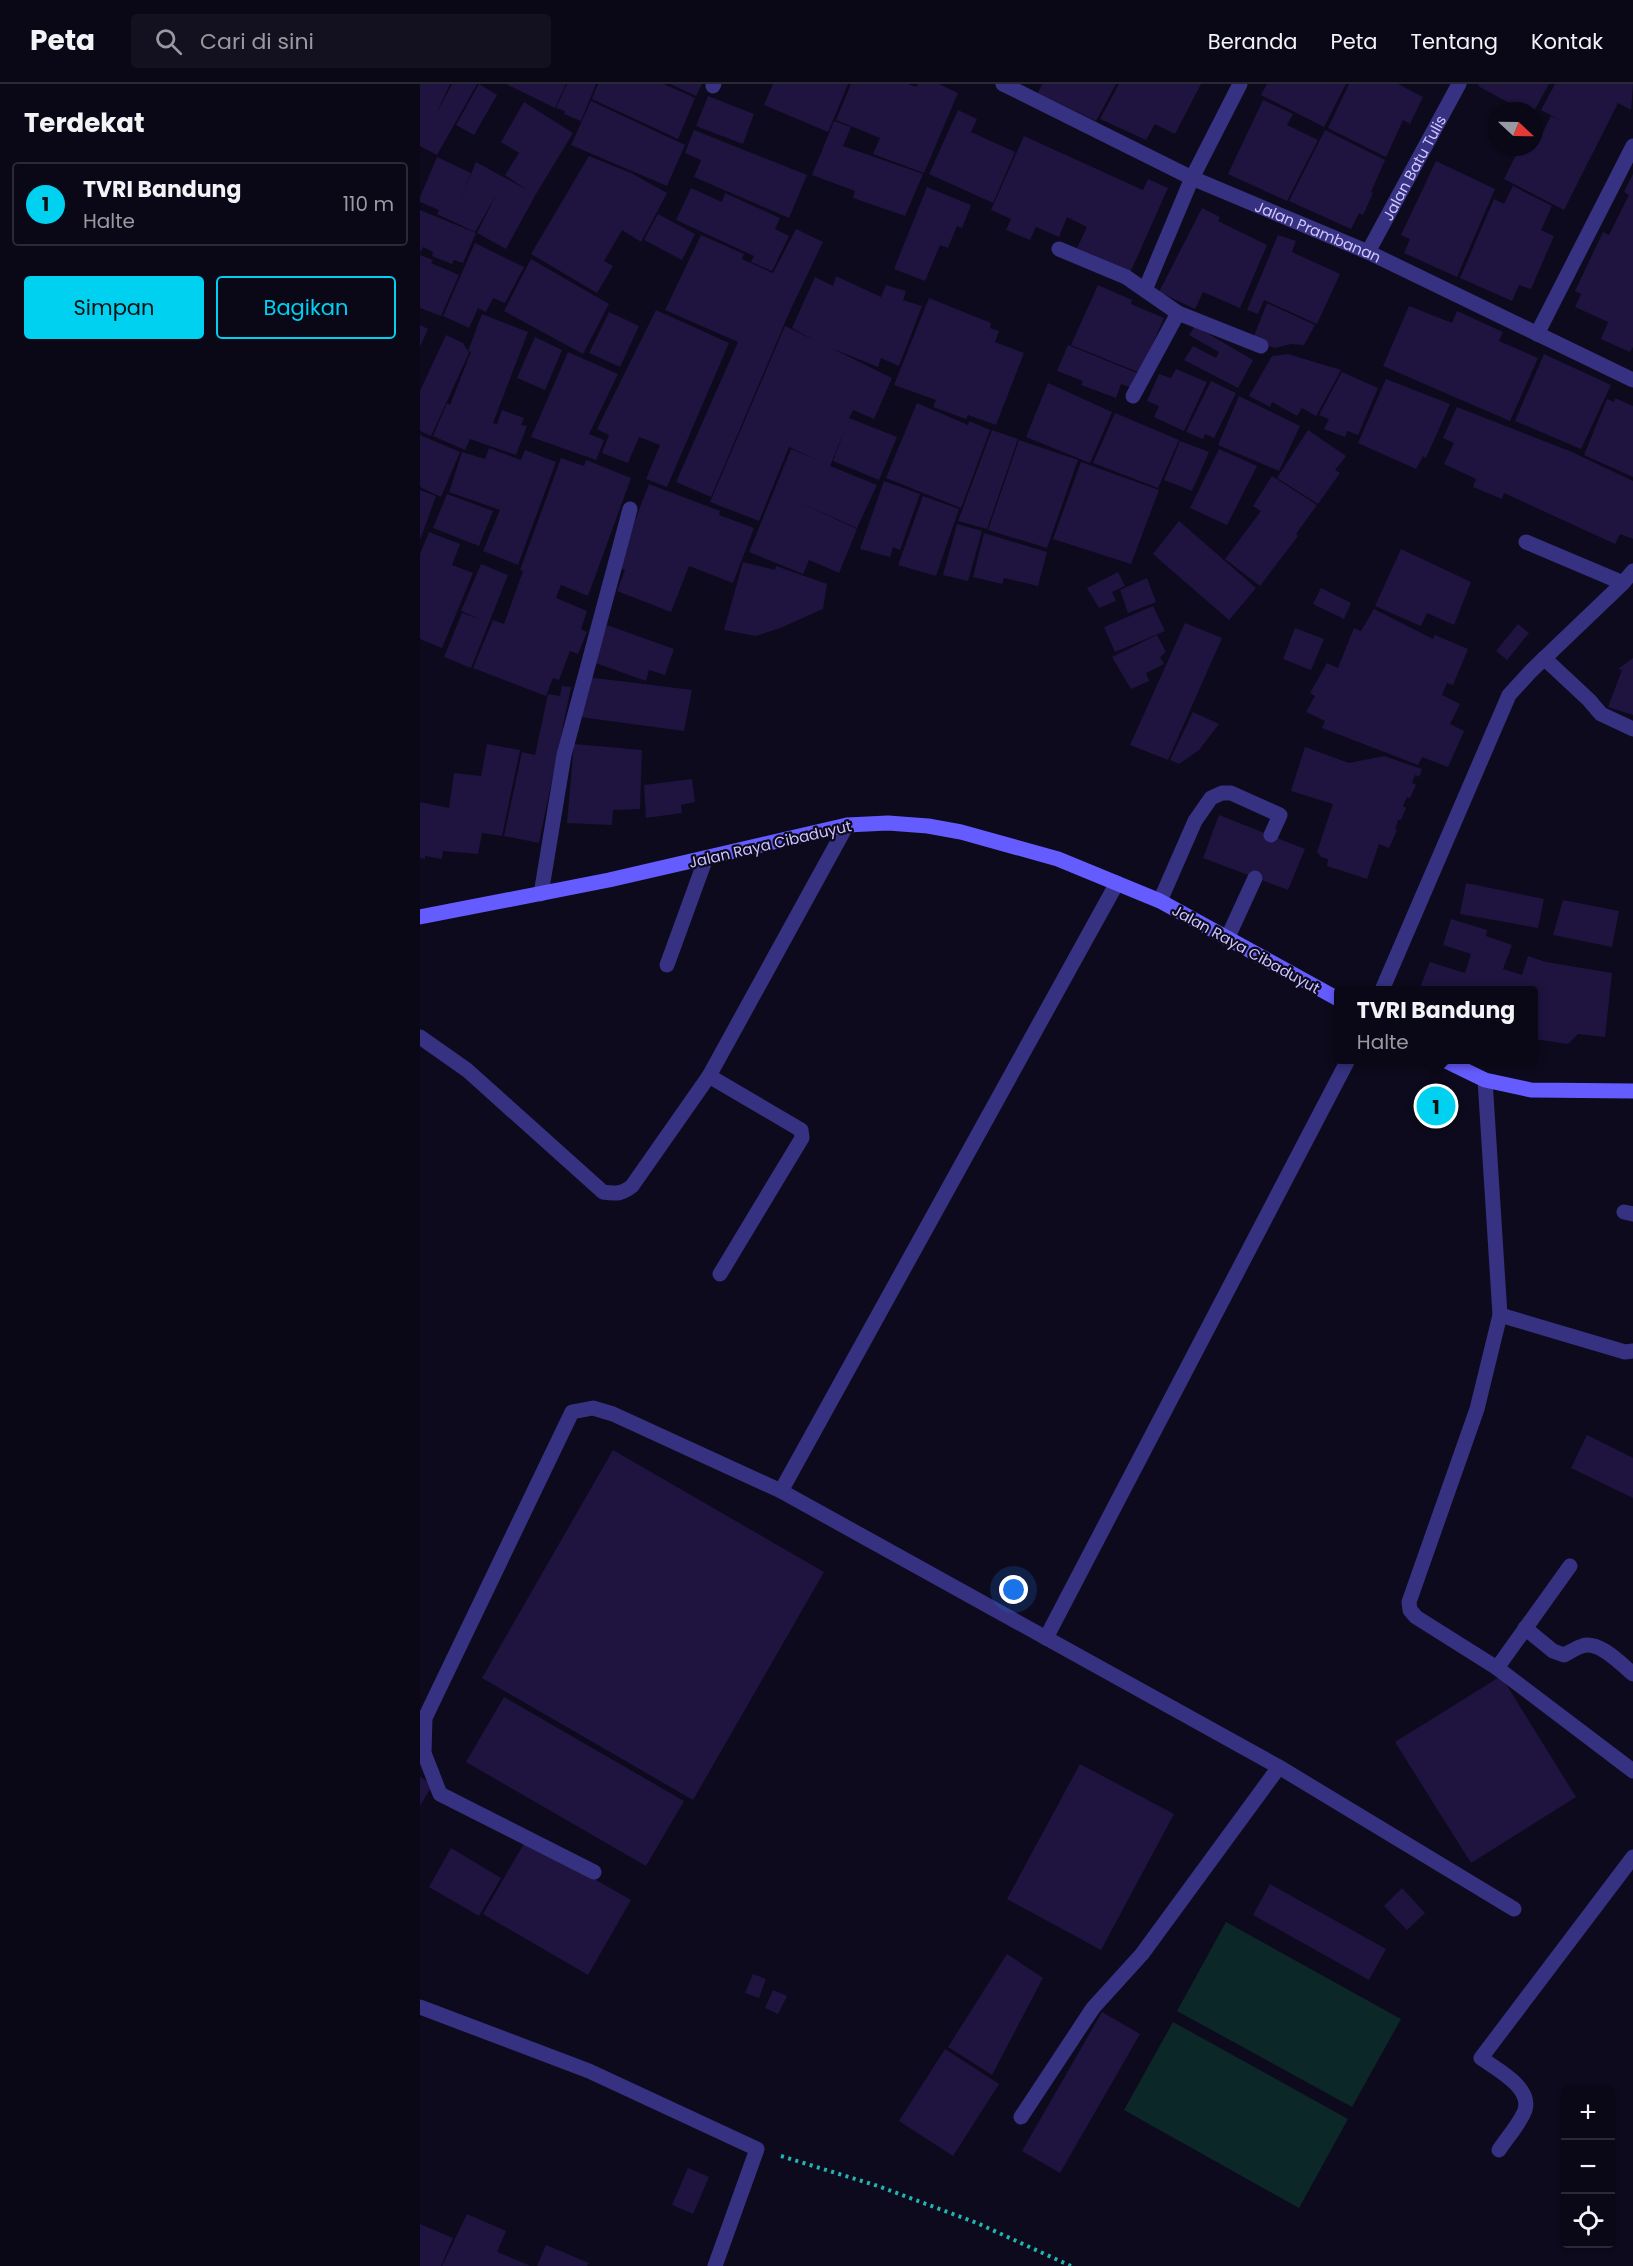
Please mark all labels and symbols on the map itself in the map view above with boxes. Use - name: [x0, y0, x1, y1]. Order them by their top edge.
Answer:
- north arrow: [1489, 102, 1543, 156]
- street label: Jalan Batu Tulis: [1377, 111, 1451, 224]
- street label: Jalan Prambanan: [1252, 195, 1385, 267]
- street label: Jalan Raya Cibaduyut: [687, 815, 853, 873]
- street label: Jalan Raya Cibaduyut: [1168, 900, 1324, 998]
- pin: 1: [1416, 1084, 1456, 1128]
- your location: [999, 1575, 1028, 1604]

